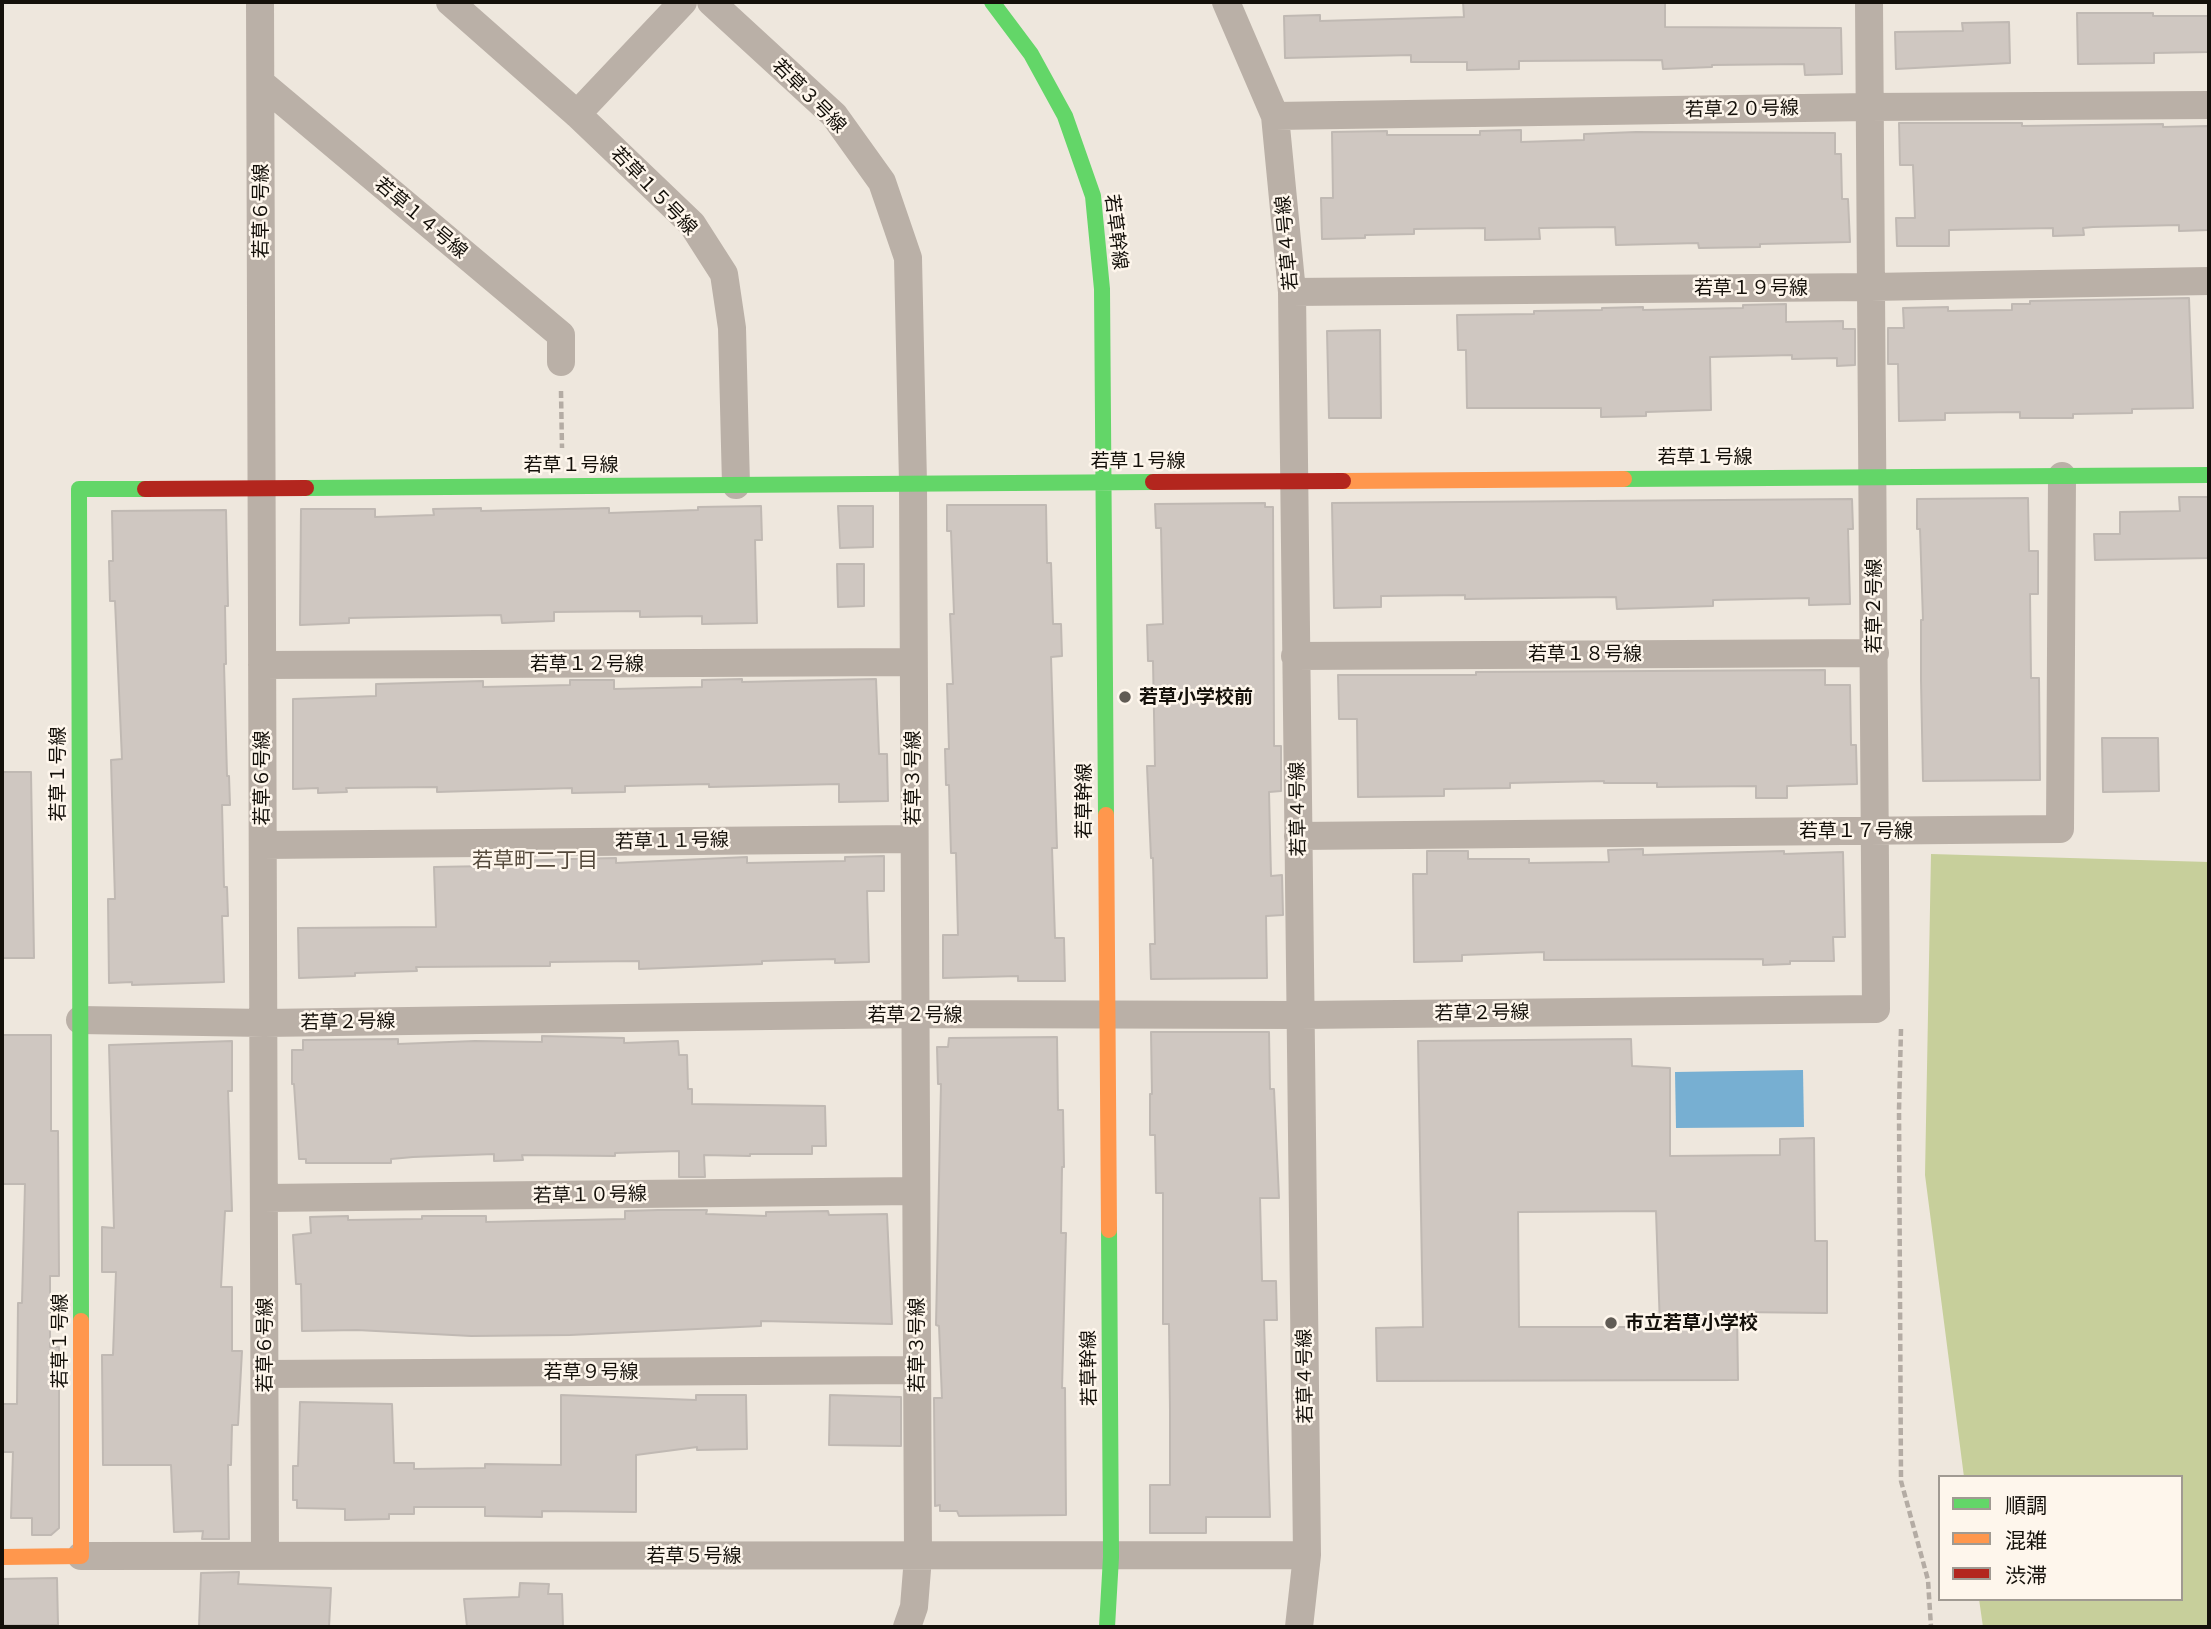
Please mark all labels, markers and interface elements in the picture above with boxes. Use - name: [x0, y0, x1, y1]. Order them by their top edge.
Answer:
- street label: 若草３号線: [767, 54, 851, 138]
- street label: 若草２０号線: [1685, 97, 1799, 121]
- street label: 若草１５号線: [606, 142, 702, 240]
- street label: 若草６号線: [250, 164, 272, 258]
- street label: 若草１４号線: [370, 173, 472, 263]
- street label: 若草幹線: [1100, 193, 1132, 271]
- street label: 若草４号線: [1272, 195, 1302, 291]
- street label: 若草１９号線: [1694, 277, 1808, 299]
- street label: 若草１号線: [1658, 446, 1752, 468]
- street label: 若草１号線: [1091, 450, 1185, 472]
- street label: 若草１号線: [524, 454, 618, 476]
- street label: 若草２号線: [1863, 559, 1885, 653]
- street label: 若草１８号線: [1528, 643, 1642, 665]
- street label: 若草１２号線: [530, 653, 644, 675]
- place label: 若草小学校前: [1139, 686, 1253, 708]
- marker: 若草小学校前: [1117, 689, 1133, 705]
- street label: 若草１号線: [47, 727, 69, 821]
- street label: 若草６号線: [251, 731, 273, 825]
- street label: 若草３号線: [902, 731, 924, 825]
- street label: 若草４号線: [1286, 761, 1310, 857]
- street label: 若草幹線: [1073, 763, 1095, 839]
- street label: 若草１７号線: [1799, 820, 1913, 842]
- street label: 若草１１号線: [615, 829, 729, 853]
- district label: 若草町二丁目: [472, 847, 598, 873]
- street label: 若草２号線: [1434, 1001, 1530, 1025]
- street label: 若草２号線: [868, 1004, 962, 1026]
- street label: 若草２号線: [300, 1010, 396, 1034]
- street label: 若草１０号線: [533, 1183, 647, 1207]
- street label: 若草１号線: [49, 1294, 71, 1388]
- street label: 若草６号線: [254, 1298, 276, 1392]
- street label: 若草３号線: [906, 1298, 928, 1392]
- place label: 市立若草小学校: [1625, 1312, 1758, 1334]
- marker: 市立若草小学校: [1603, 1315, 1619, 1331]
- street label: 若草４号線: [1293, 1328, 1317, 1424]
- street label: 若草幹線: [1077, 1330, 1101, 1406]
- street label: 若草９号線: [544, 1361, 638, 1383]
- legend: [1938, 1475, 2183, 1601]
- text: 順調: [2005, 1492, 2047, 1518]
- text: 混雑: [2005, 1527, 2047, 1553]
- street label: 若草５号線: [647, 1545, 741, 1567]
- text: 渋滞: [2005, 1562, 2047, 1588]

